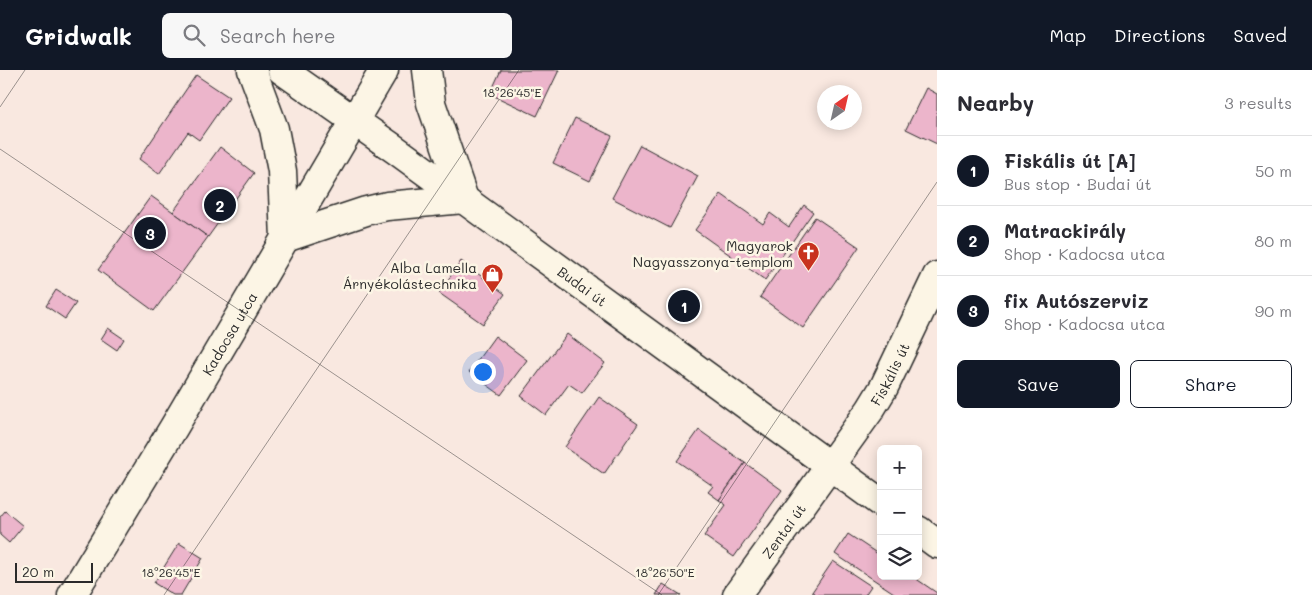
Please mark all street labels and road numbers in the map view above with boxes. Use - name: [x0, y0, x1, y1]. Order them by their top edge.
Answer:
- street label: Budai út: [554, 261, 611, 310]
- street label: Kadocsa utca: [197, 288, 261, 379]
- street label: Fiskális út: [866, 339, 913, 409]
- street label: Zentai út: [757, 500, 809, 562]

